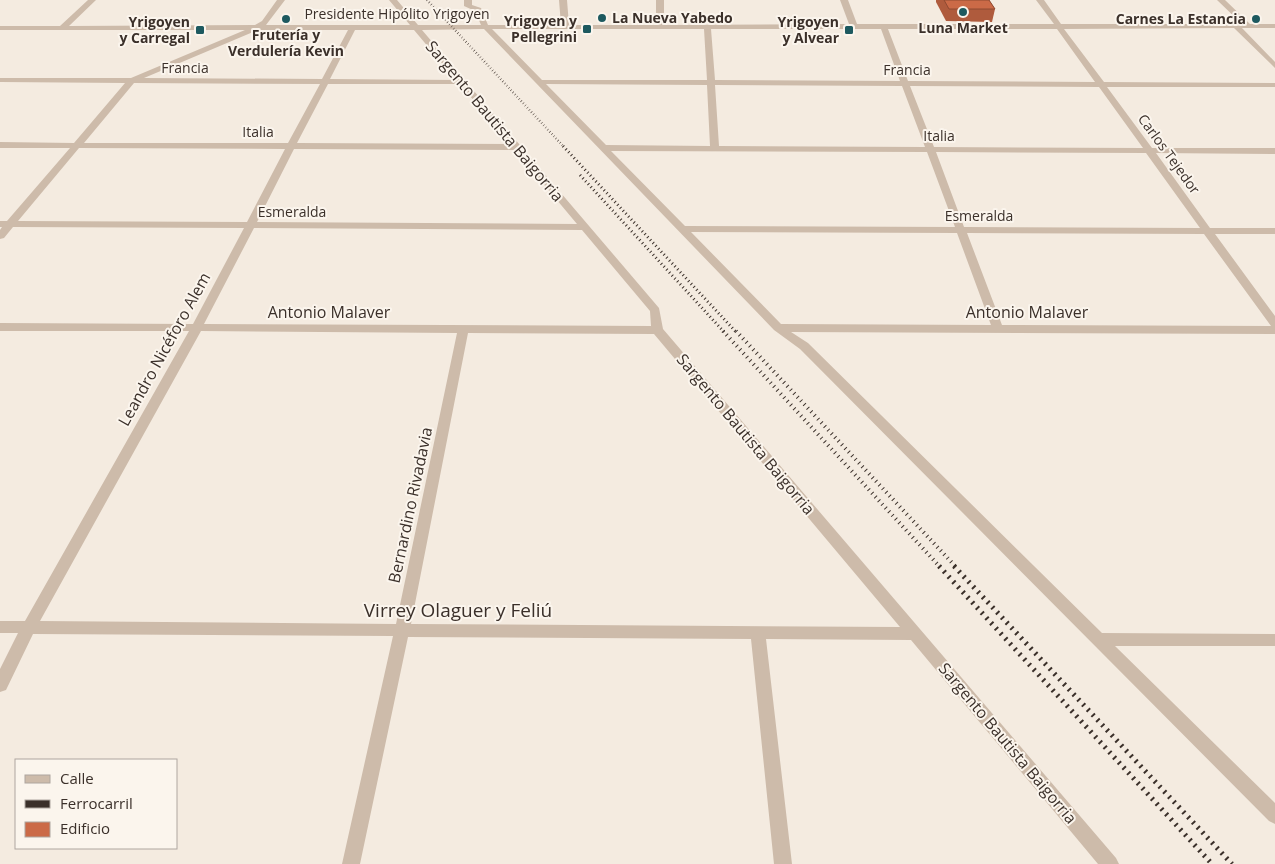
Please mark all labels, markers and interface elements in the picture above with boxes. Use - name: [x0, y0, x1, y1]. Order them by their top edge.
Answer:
- street label: Presidente Hipólito Yrigoyen: [304, 4, 490, 23]
- marker: Luna Market: [957, 6, 969, 18]
- place label: La Nueva Yabedo: [612, 8, 733, 27]
- place label: Carnes La Estancia: [1116, 9, 1246, 28]
- place label: Yrigoyen y Pellegrini: [504, 11, 577, 46]
- place label: Yrigoyen y Carregal: [119, 12, 190, 47]
- marker: La Nueva Yabedo: [596, 12, 608, 24]
- place label: Yrigoyen y Alvear: [778, 12, 840, 47]
- marker: Frutería y Verdulería Kevin: [280, 13, 292, 25]
- marker: Carnes La Estancia: [1250, 13, 1262, 25]
- place label: Luna Market: [918, 18, 1008, 37]
- marker: Yrigoyen y Pellegrini: [581, 23, 593, 35]
- marker: Yrigoyen y Carregal: [194, 24, 206, 36]
- marker: Yrigoyen y Alvear: [843, 24, 855, 36]
- place label: Frutería y Verdulería Kevin: [228, 25, 344, 60]
- street label: Sargento Bautista Baigorria: [421, 36, 569, 206]
- street label: Francia: [161, 58, 209, 77]
- street label: Francia: [883, 60, 931, 79]
- street label: Carlos Tejedor: [1134, 110, 1205, 198]
- street label: Italia: [242, 122, 274, 141]
- street label: Italia: [923, 126, 955, 145]
- street label: Esmeralda: [258, 202, 326, 221]
- street label: Esmeralda: [945, 206, 1013, 225]
- street label: Leandro Nicéforo Alem: [113, 268, 215, 430]
- street label: Antonio Malaver: [268, 301, 391, 323]
- street label: Antonio Malaver: [966, 301, 1089, 323]
- street label: Sargento Bautista Baigorria: [672, 349, 820, 519]
- street label: Bernardino Rivadavia: [383, 425, 437, 585]
- street label: Virrey Olaguer y Feliú: [364, 597, 552, 623]
- street label: Sargento Bautista Baigorria: [934, 658, 1082, 828]
- legend: [15, 759, 178, 849]
- text: Calle: [60, 768, 94, 788]
- text: Ferrocarril: [60, 793, 133, 813]
- text: Edificio: [60, 818, 110, 838]

